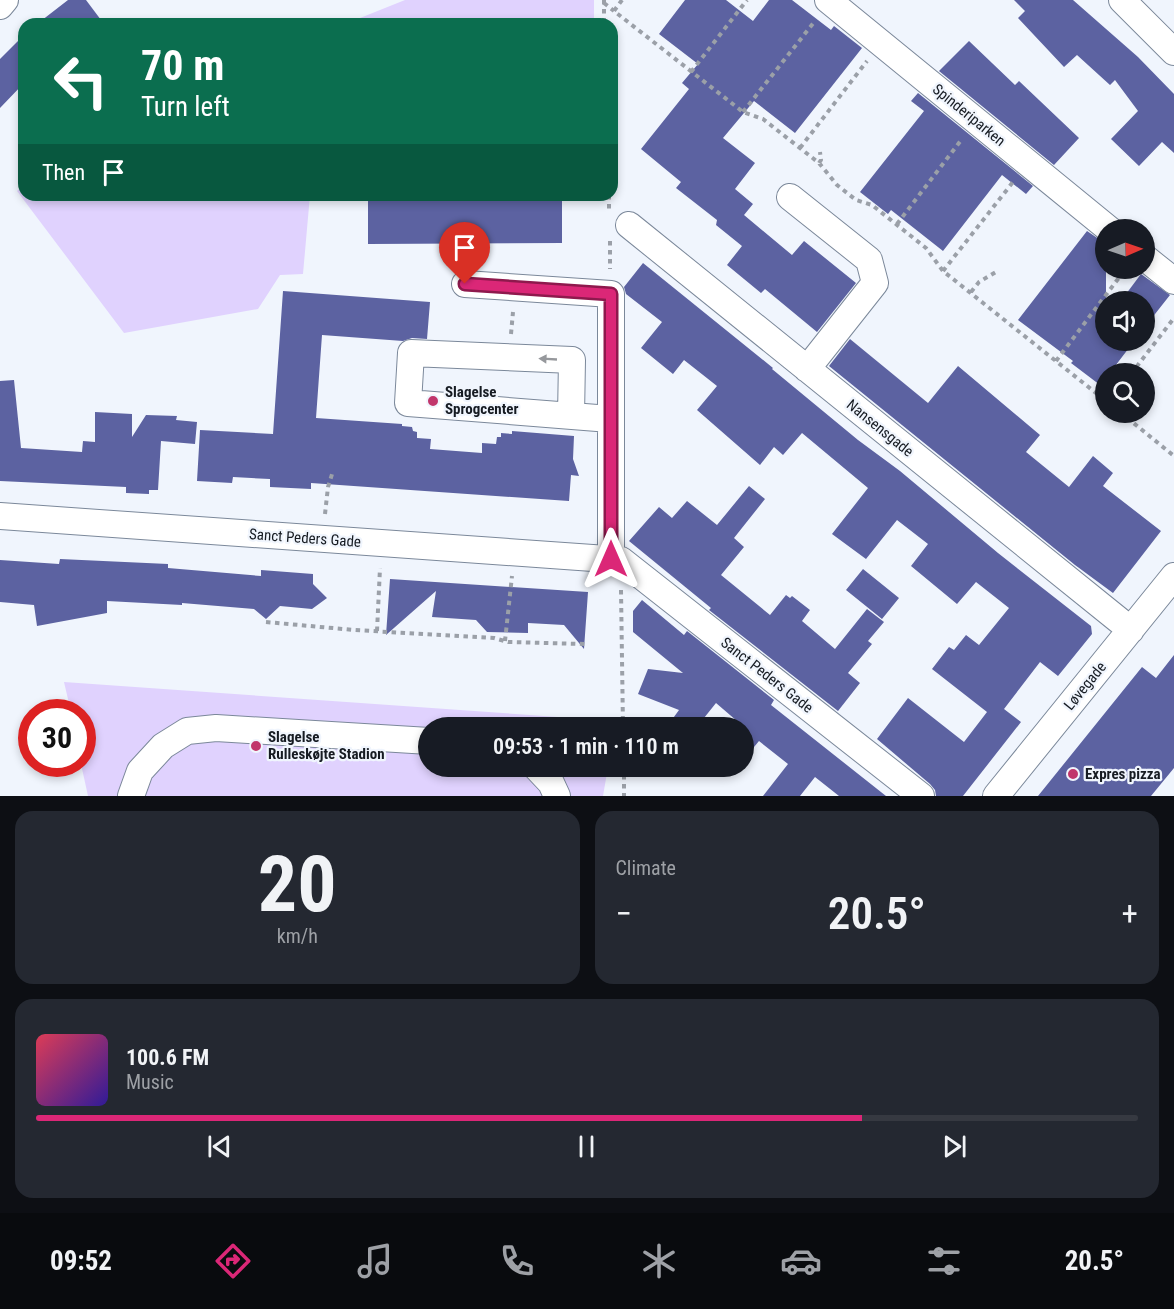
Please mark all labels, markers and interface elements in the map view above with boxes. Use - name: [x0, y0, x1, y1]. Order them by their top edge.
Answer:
- text: 70 m: [141, 41, 224, 90]
- icon: left: [42, 42, 120, 120]
- street label: Spinderiparken: [929, 80, 1009, 150]
- text: Turn left: [141, 91, 230, 123]
- icon: arrive: [97, 156, 130, 189]
- text: Then: [42, 160, 85, 185]
- north arrow: [1095, 219, 1155, 279]
- map controls: [1095, 219, 1155, 423]
- pin: [439, 222, 490, 284]
- icon: arrive: [448, 231, 481, 264]
- button: sound: [1095, 291, 1155, 351]
- one-way arrow: [538, 355, 557, 364]
- button: search: [1095, 363, 1155, 423]
- place label: Slagelse Sprogcenter: [445, 383, 518, 418]
- marker: Slagelse Sprogcenter: [426, 394, 440, 408]
- street label: Nansensgade: [843, 396, 917, 460]
- street label: Sanct Peders Gade: [248, 525, 362, 551]
- position arrow: [579, 527, 643, 591]
- street label: Sanct Peders Gade: [717, 633, 817, 717]
- street label: Løvegade: [1060, 658, 1110, 714]
- speed limit sign: 30: [18, 699, 96, 777]
- place label: Slagelse Rulleskøjte Stadion: [268, 728, 385, 763]
- text: 09:53 · 1 min · 110 m: [493, 734, 679, 759]
- marker: Slagelse Rulleskøjte Stadion: [249, 739, 263, 753]
- place label: Expres pizza: [1085, 765, 1161, 783]
- marker: Expres pizza: [1066, 767, 1080, 781]
- text: 20: [258, 839, 337, 930]
- text: Climate: [616, 856, 676, 880]
- text: 20.5°: [828, 887, 926, 940]
- text: −: [616, 894, 632, 933]
- text: +: [1122, 894, 1138, 933]
- text: km/h: [277, 924, 318, 948]
- text: 100.6 FM: [126, 1045, 209, 1070]
- text: Music: [126, 1070, 174, 1094]
- icon: previous: [203, 1130, 236, 1163]
- icon: pause: [570, 1130, 603, 1163]
- icon: next: [938, 1130, 971, 1163]
- icon: directions: [212, 1240, 254, 1282]
- icon: music: [354, 1240, 396, 1282]
- icon: phone: [496, 1240, 538, 1282]
- icon: climate: [638, 1240, 680, 1282]
- icon: car: [780, 1240, 822, 1282]
- icon: filters: [923, 1240, 965, 1282]
- text: 09:52: [50, 1245, 112, 1277]
- text: 20.5°: [1065, 1245, 1124, 1277]

